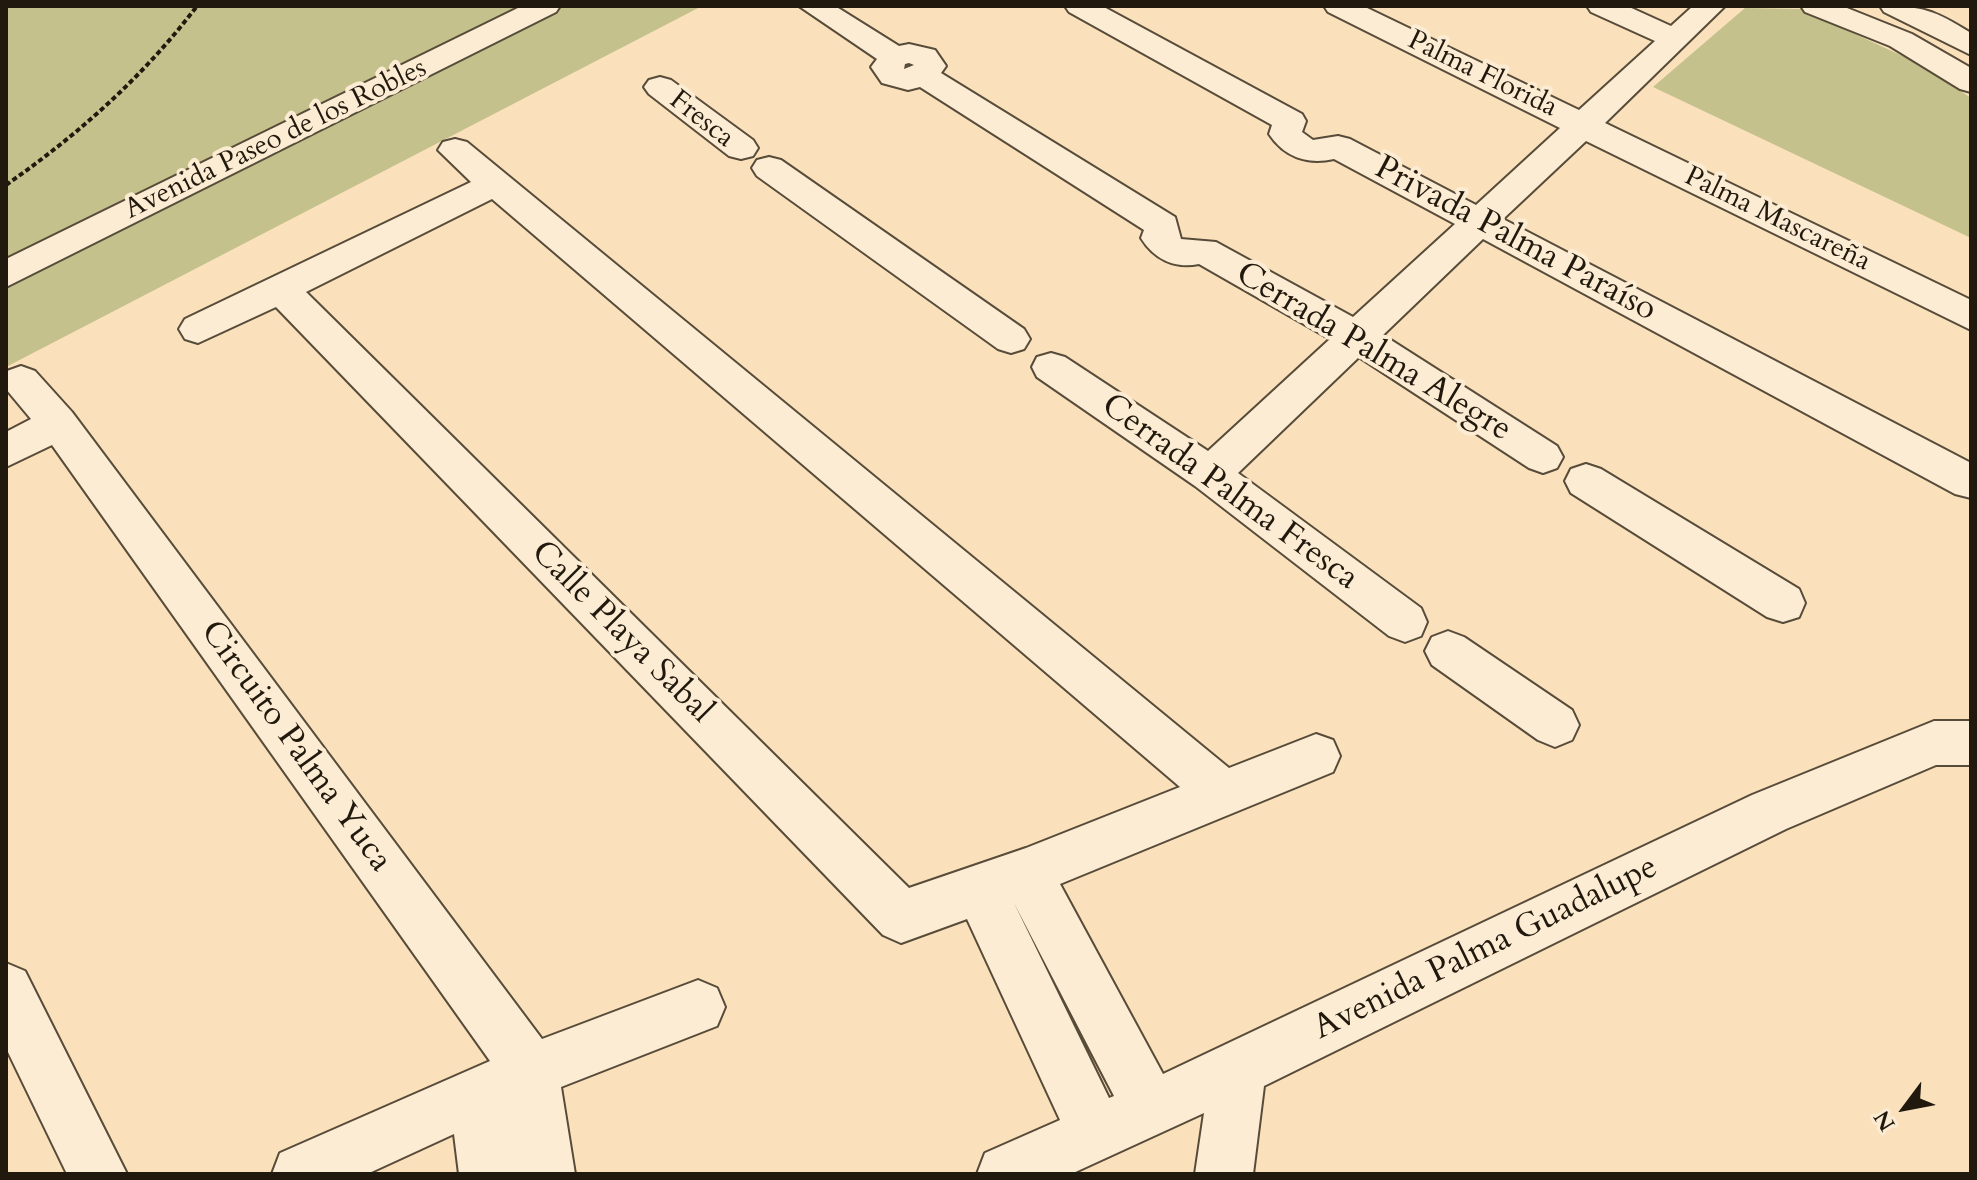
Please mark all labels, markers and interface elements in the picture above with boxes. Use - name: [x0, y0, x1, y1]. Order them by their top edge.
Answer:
- street label: Palma Florida: [1402, 24, 1562, 126]
- street label: Avenida Paseo de los Robles: [120, 52, 432, 228]
- street label: Fresca: [662, 84, 740, 156]
- street label: Privada Palma Paraíso: [1367, 148, 1663, 332]
- street label: Palma Mascareña: [1679, 160, 1875, 280]
- street label: Cerrada Palma Alegre: [1228, 255, 1518, 451]
- street label: Cerrada Palma Fresca: [1093, 386, 1365, 600]
- street label: Calle Playa Sabal: [521, 533, 721, 733]
- street label: Circuito Palma Yuca: [190, 614, 400, 880]
- street label: Avenida Palma Guadalupe: [1307, 848, 1665, 1050]
- north arrow: [1865, 1068, 1945, 1148]
- text: N: [1867, 1105, 1902, 1137]

